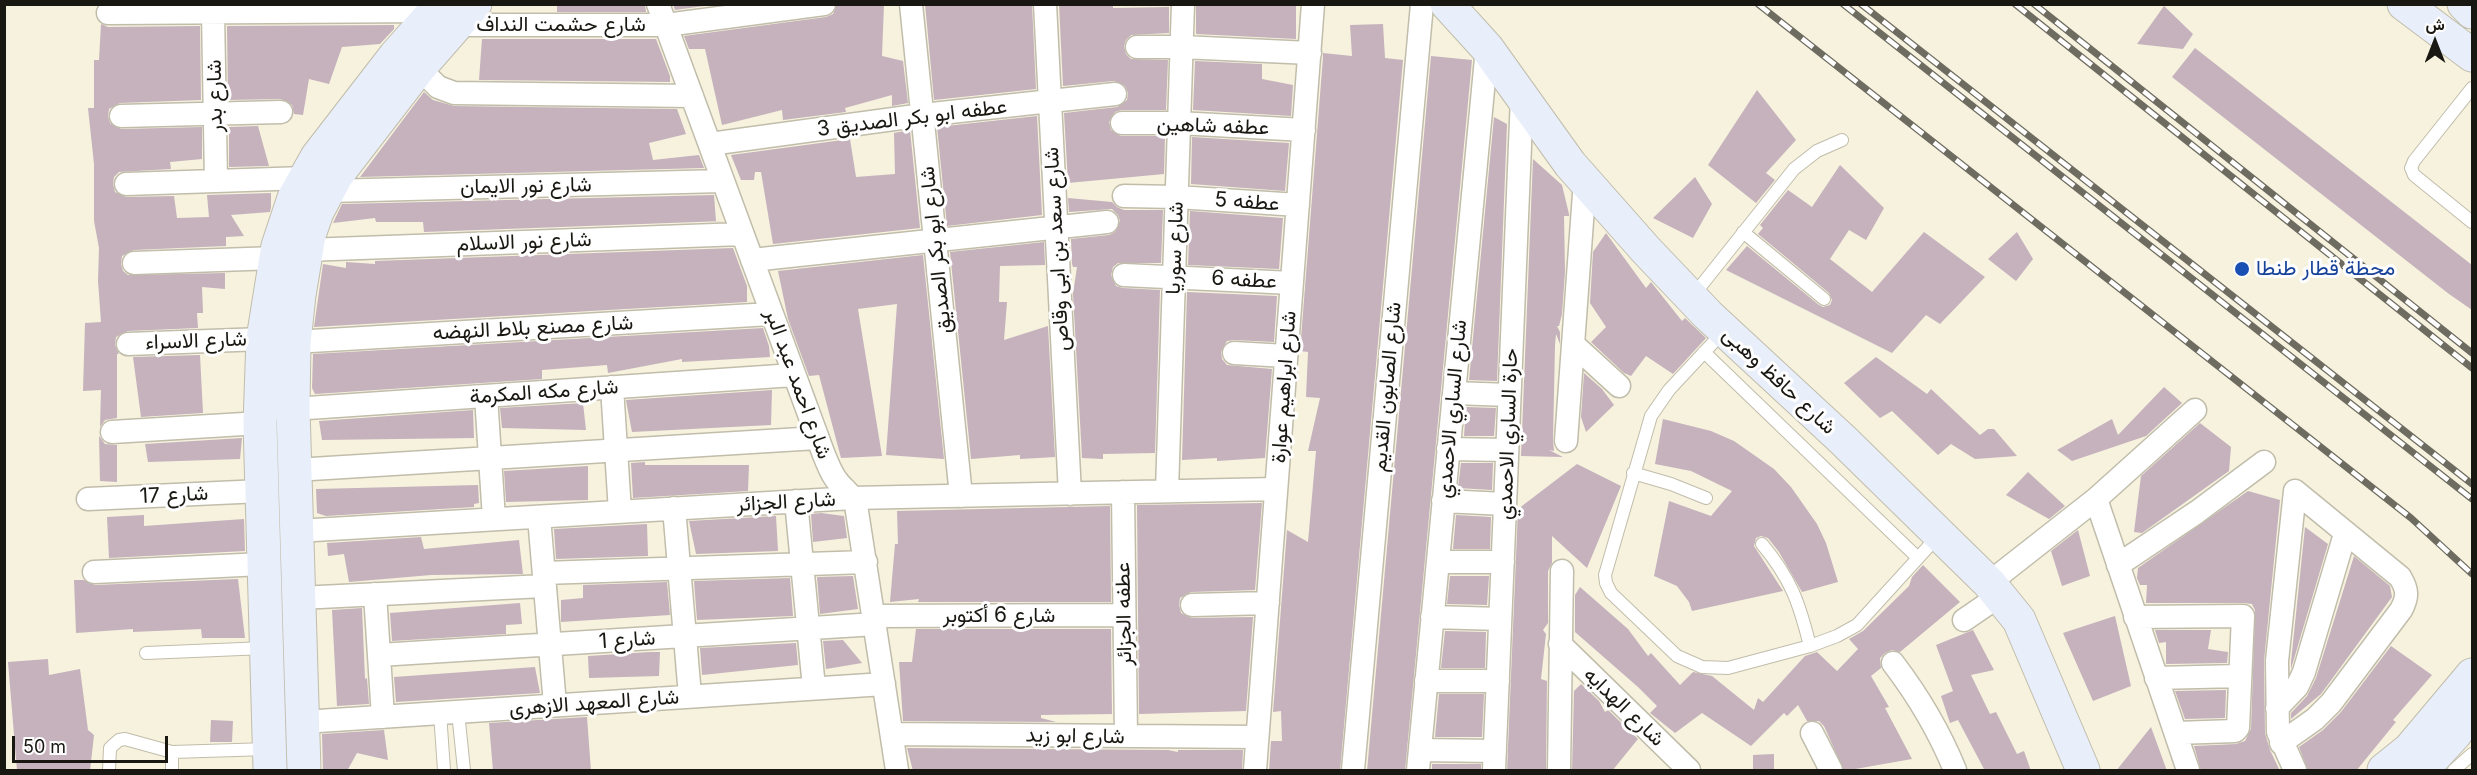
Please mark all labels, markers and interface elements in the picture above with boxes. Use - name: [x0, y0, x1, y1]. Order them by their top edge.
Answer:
- street label: شارع حشمت النداف: [476, 12, 646, 38]
- north arrow: [2405, 12, 2465, 72]
- text: ش: [2425, 14, 2445, 34]
- street label: شارع بدر: [202, 59, 228, 133]
- street label: عطفه ابو بكر الصديق 3: [815, 94, 1009, 142]
- street label: عطفه شاهين: [1156, 111, 1270, 141]
- street label: شارع سعد بن ابى وقاص: [1039, 146, 1075, 352]
- street label: شارع ابو بكر الصديق: [915, 165, 957, 335]
- street label: شارع نور الايمان: [460, 172, 592, 200]
- street label: عطفه 5: [1214, 187, 1280, 217]
- street label: شارع سوريا: [1161, 201, 1189, 295]
- street label: شارع نور الاسلام: [456, 227, 592, 257]
- place label: محطة قطار طنطا: [2256, 256, 2395, 282]
- marker: محطة قطار طنطا: [2233, 260, 2251, 278]
- street label: عطفه 6: [1211, 266, 1277, 294]
- street label: شارع الصابون القديم: [1367, 301, 1407, 473]
- street label: شارع احمد عبد البر: [759, 306, 837, 462]
- street label: شارع مصنع بلاط النهضه: [432, 310, 634, 346]
- street label: شارع ابراهيم عوارة: [1266, 310, 1302, 464]
- street label: شارع الساري الاحمدي: [1432, 319, 1472, 499]
- street label: شارع حافظ وهبى: [1717, 322, 1841, 440]
- street label: شارع الاسراء: [145, 327, 247, 355]
- street label: حارة الساري الاحمدي: [1492, 348, 1524, 520]
- street label: شارع مكه المكرمة: [469, 374, 619, 410]
- street label: شارع 17: [139, 481, 209, 509]
- street label: شارع الجزائر: [736, 487, 836, 517]
- street label: عطفه الجزائر: [1110, 562, 1138, 666]
- street label: شارع 6 أكتوبر: [943, 603, 1055, 629]
- street label: شارع 1: [598, 625, 656, 655]
- street label: شارع الهدايه: [1578, 662, 1670, 752]
- street label: شارع المعهد الازهرى: [508, 684, 680, 722]
- street label: شارع ابو زيد: [1025, 723, 1125, 749]
- scale bar: [15, 724, 171, 762]
- text: 50 m: [23, 736, 66, 757]

